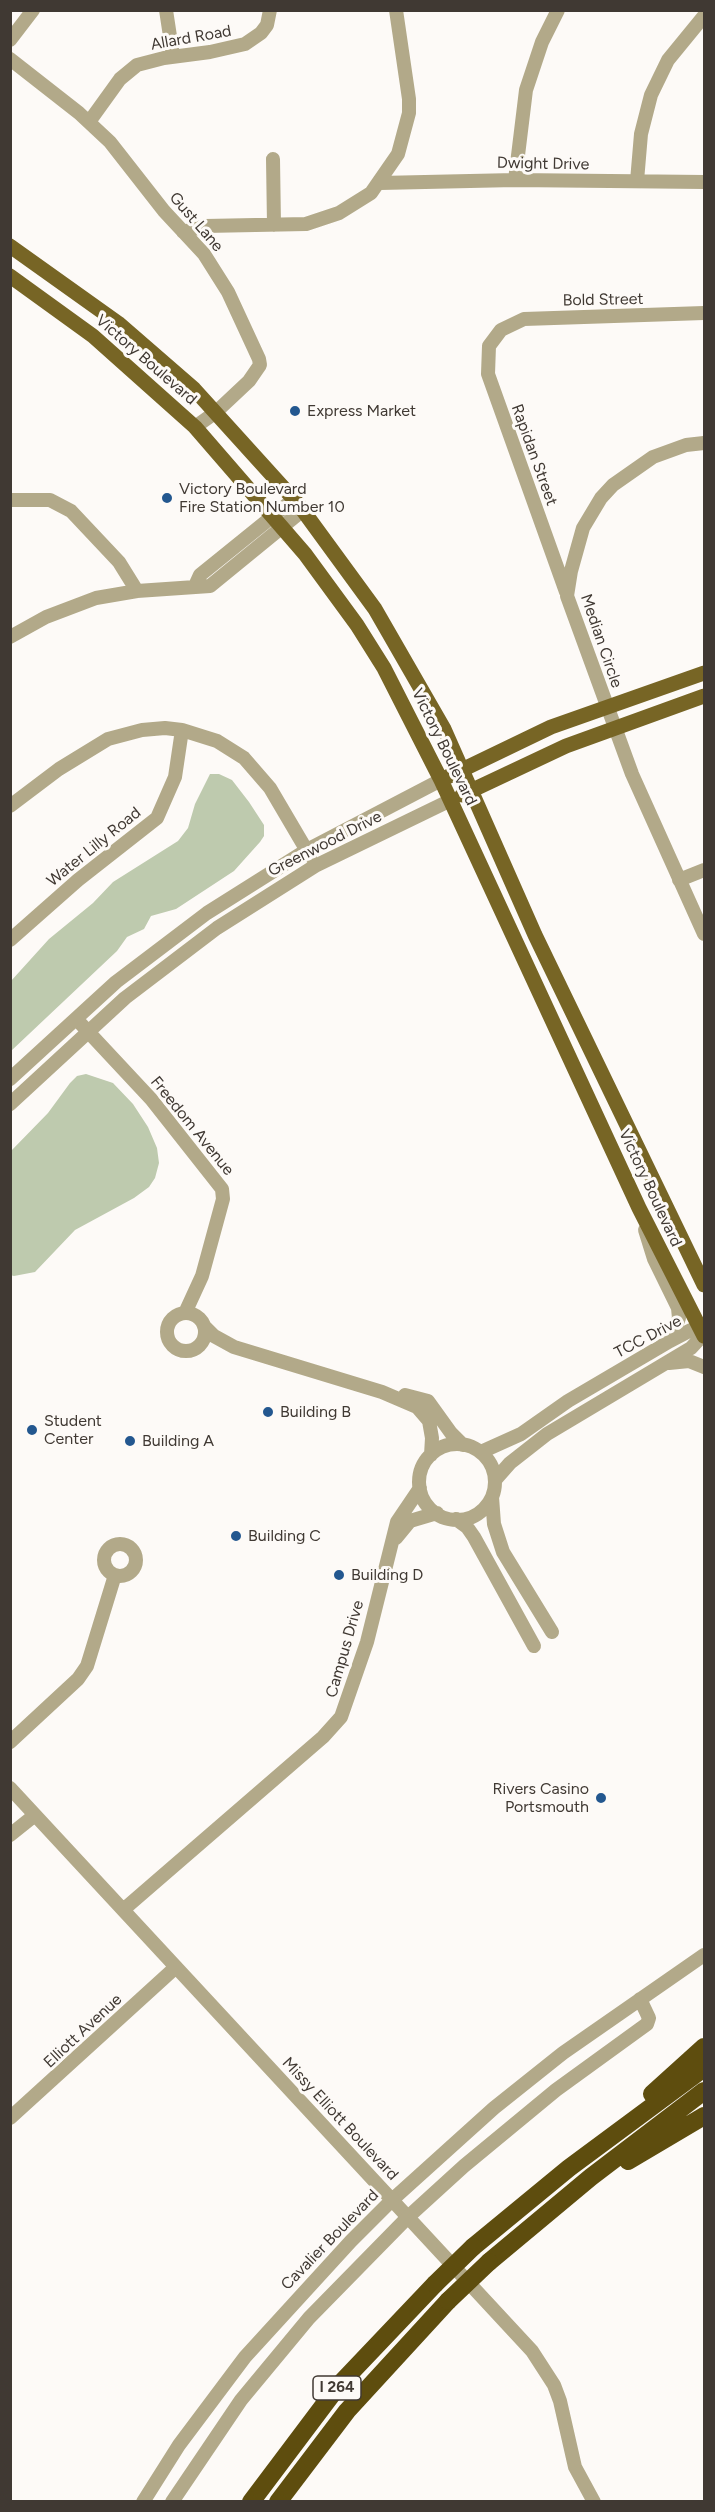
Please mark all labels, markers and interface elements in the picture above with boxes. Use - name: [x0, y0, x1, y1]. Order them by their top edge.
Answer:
- street label: Allard Road: [149, 21, 233, 55]
- street label: Dwight Drive: [497, 154, 589, 174]
- street label: Gust Lane: [165, 188, 227, 256]
- street label: Bold Street: [562, 290, 644, 310]
- street label: Victory Boulevard: [92, 311, 200, 409]
- place label: Express Market: [307, 401, 416, 421]
- street label: Rapidan Street: [507, 402, 561, 508]
- marker: Express Market: [288, 404, 302, 418]
- place label: Victory Boulevard Fire Station Number 10: [179, 479, 345, 517]
- marker: Victory Boulevard Fire Station Number 10: [160, 491, 174, 505]
- street label: Median Circle: [576, 592, 626, 690]
- street label: Victory Boulevard: [407, 685, 481, 809]
- street label: Water Lilly Road: [43, 803, 145, 891]
- street label: Greenwood Drive: [265, 807, 385, 881]
- street label: Freedom Avenue: [146, 1073, 238, 1179]
- street label: Victory Boulevard: [614, 1126, 686, 1250]
- street label: TCC Drive: [611, 1311, 685, 1363]
- place label: Building B: [280, 1402, 351, 1422]
- marker: Building B: [261, 1405, 275, 1419]
- place label: Student Center: [44, 1411, 102, 1449]
- marker: Student Center: [25, 1423, 39, 1437]
- place label: Building A: [142, 1431, 214, 1451]
- marker: Building A: [123, 1434, 137, 1448]
- place label: Building C: [248, 1526, 321, 1546]
- marker: Building C: [229, 1529, 243, 1543]
- place label: Building D: [351, 1565, 423, 1585]
- marker: Building D: [332, 1568, 346, 1582]
- street label: Campus Drive: [322, 1598, 368, 1700]
- place label: Rivers Casino Portsmouth: [493, 1779, 589, 1817]
- marker: Rivers Casino Portsmouth: [594, 1791, 608, 1805]
- street label: Elliott Avenue: [40, 1990, 126, 2072]
- street label: Missy Elliott Boulevard: [278, 2054, 402, 2184]
- street label: Cavalier Boulevard: [277, 2186, 383, 2294]
- road number: I 264: [313, 2376, 361, 2400]

